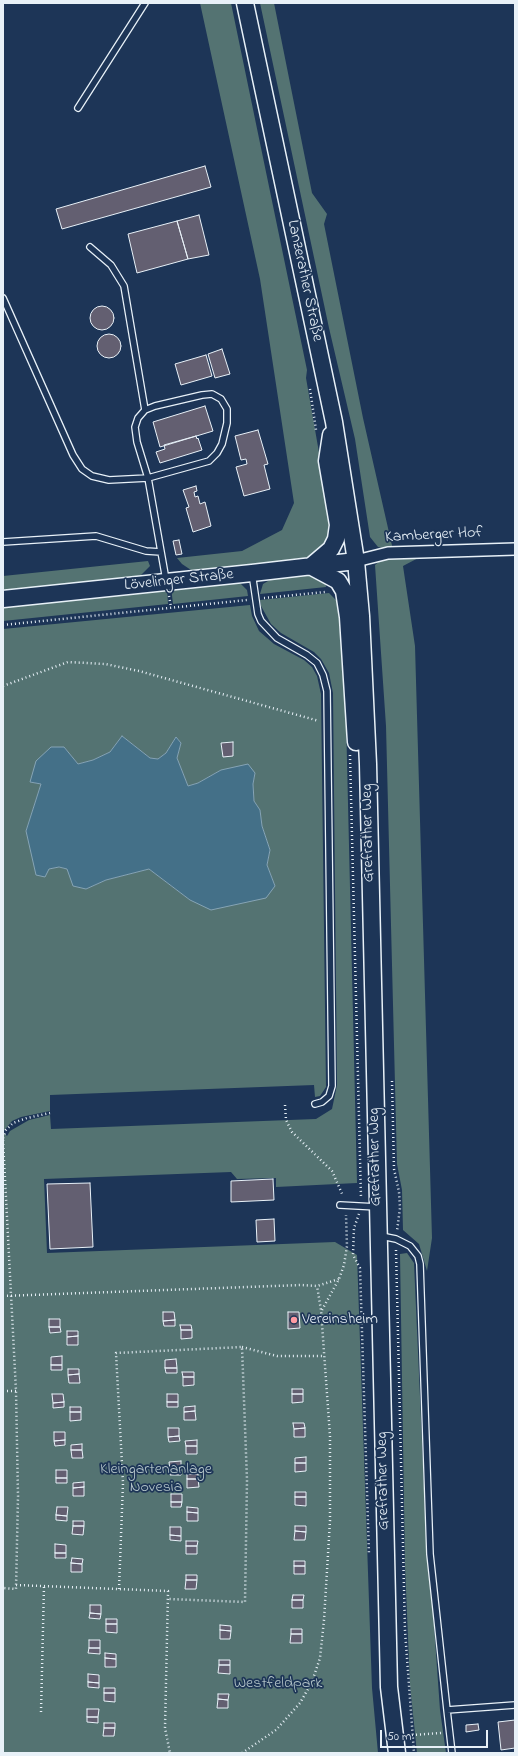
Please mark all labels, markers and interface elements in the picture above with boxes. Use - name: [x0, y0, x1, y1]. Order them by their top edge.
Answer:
- street label: Lanzerather Straße: [282, 218, 326, 344]
- street label: Kamberger Hof: [385, 524, 483, 548]
- street label: Lövelinger Straße: [123, 566, 235, 596]
- street label: Grefrather Weg: [359, 784, 379, 882]
- street label: Grefrather Weg: [366, 1108, 386, 1206]
- place label: Vereinsheim: [302, 1310, 378, 1330]
- marker: Vereinsheim: [289, 1315, 299, 1325]
- street label: Grefrather Weg: [374, 1432, 394, 1530]
- park label: Kleingartenanlage Novesia: [100, 1460, 212, 1498]
- park label: Westfeldpark: [234, 1674, 322, 1694]
- scale bar: [382, 1722, 490, 1748]
- text: 50 m: [387, 1728, 411, 1746]

